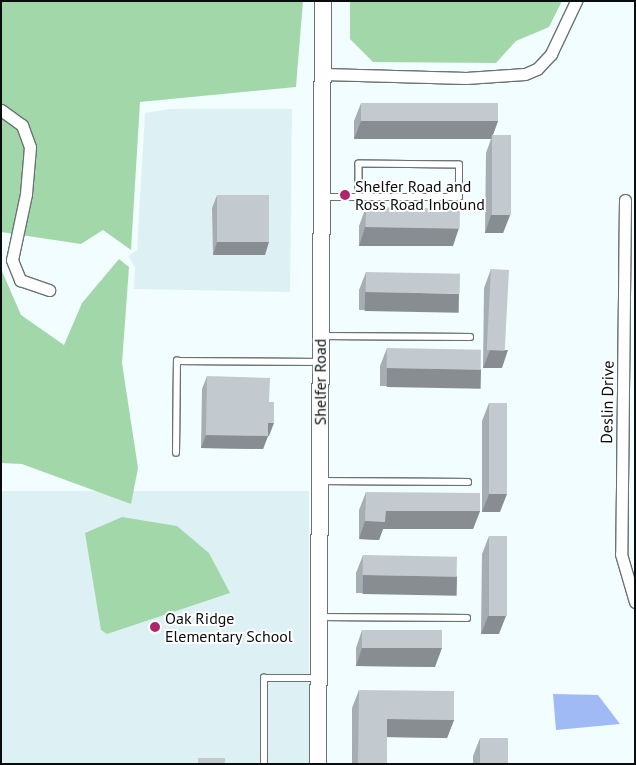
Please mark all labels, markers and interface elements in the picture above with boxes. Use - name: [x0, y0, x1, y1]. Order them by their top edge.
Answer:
- place label: Shelfer Road and Ross Road Inbound: [355, 176, 485, 214]
- marker: Shelfer Road and Ross Road Inbound: [339, 189, 351, 201]
- street label: Shelfer Road: [310, 339, 330, 425]
- street label: Deslin Drive: [597, 360, 617, 444]
- place label: Oak Ridge Elementary School: [165, 608, 293, 646]
- marker: Oak Ridge Elementary School: [149, 621, 161, 633]

